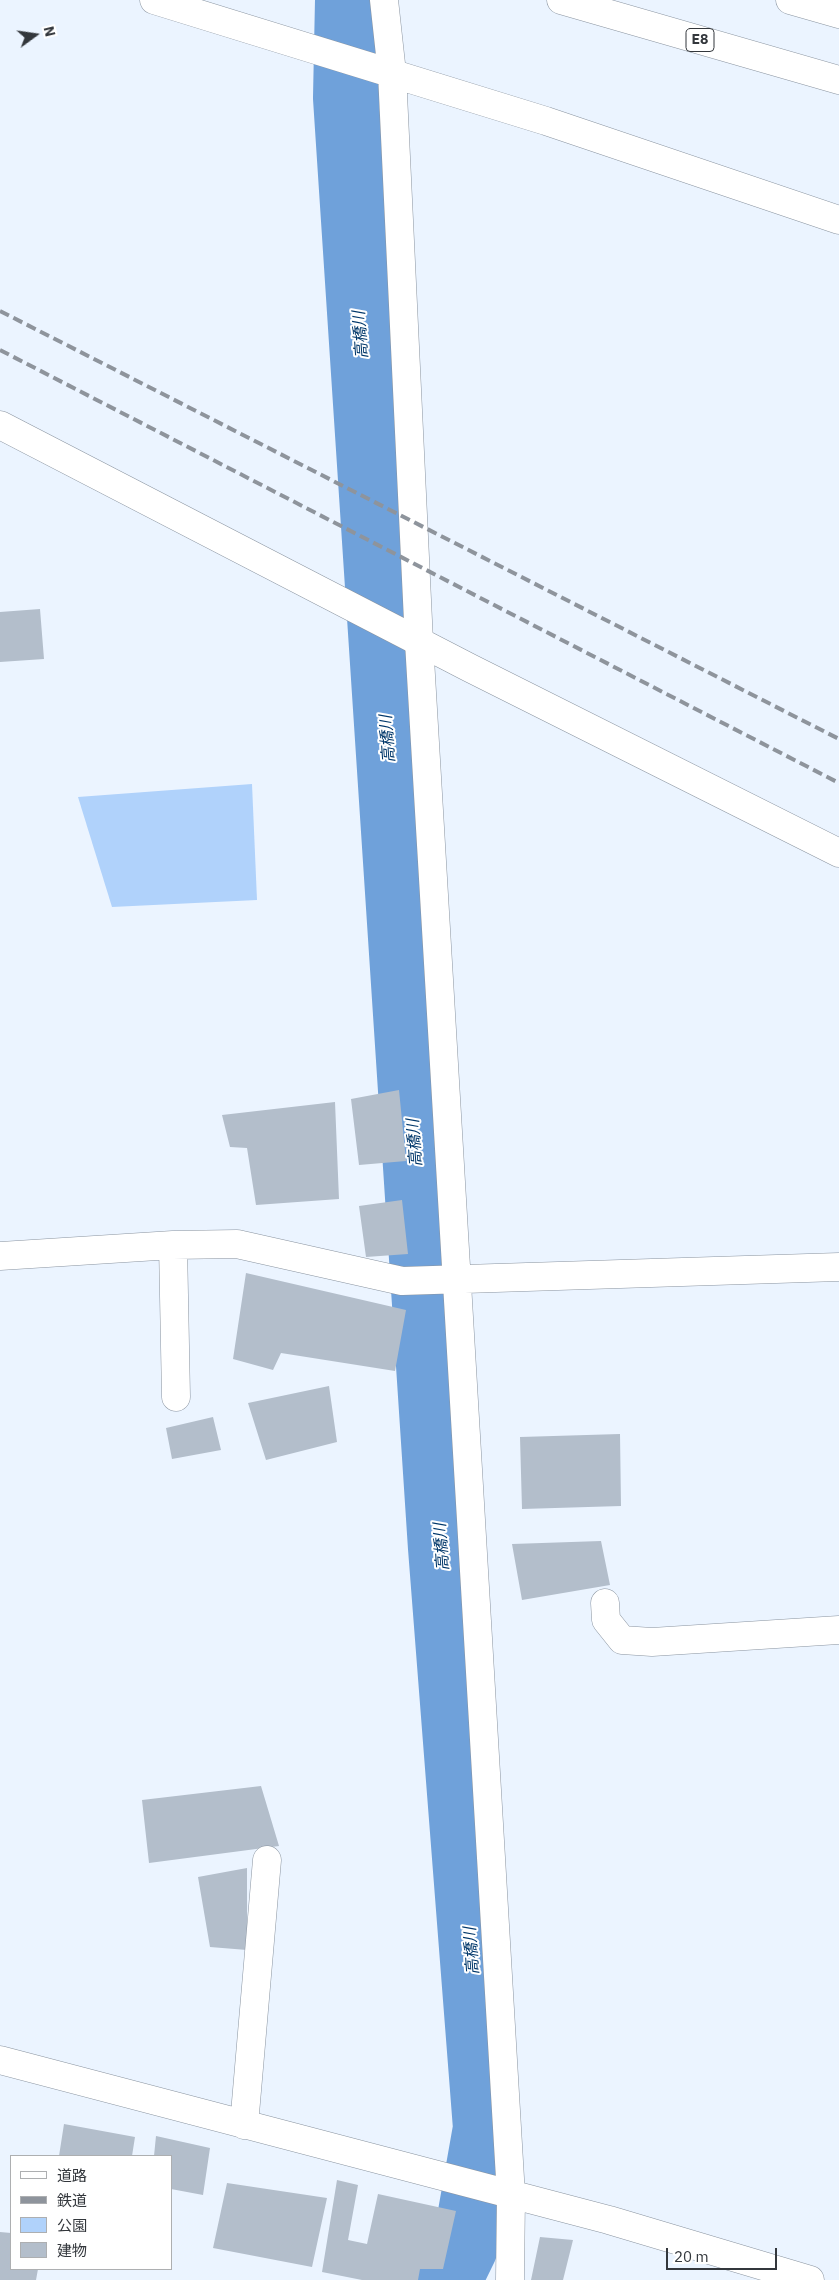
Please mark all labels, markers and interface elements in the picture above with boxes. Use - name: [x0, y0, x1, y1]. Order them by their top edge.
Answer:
- north arrow: [10, 10, 60, 60]
- text: N: [40, 24, 60, 38]
- road number: E8: [686, 28, 714, 52]
- water label: 高橋川: [350, 310, 372, 360]
- water label: 高橋川: [377, 714, 399, 764]
- water label: 高橋川: [404, 1118, 426, 1168]
- water label: 高橋川: [431, 1522, 453, 1572]
- water label: 高橋川: [461, 1926, 483, 1976]
- legend: [10, 2155, 172, 2270]
- text: 道路: [57, 2166, 87, 2185]
- text: 鉄道: [57, 2191, 87, 2210]
- text: 公園: [57, 2216, 87, 2235]
- scale bar: [669, 2238, 780, 2270]
- text: 建物: [57, 2241, 87, 2260]
- text: 20 m: [674, 2247, 709, 2266]

